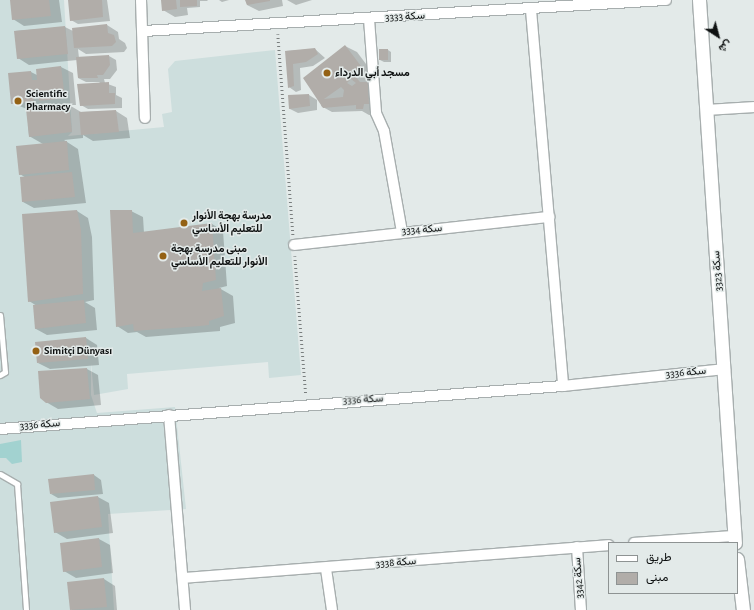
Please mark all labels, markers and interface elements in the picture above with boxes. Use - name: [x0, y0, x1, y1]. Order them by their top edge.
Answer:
- street label: سكة 3333: [385, 9, 425, 25]
- north arrow: [698, 16, 738, 56]
- text: ش: [717, 38, 734, 54]
- place label: مسجد أبي الدرداء: [335, 66, 410, 80]
- marker: مسجد أبي الدرداء: [322, 68, 332, 78]
- place label: Scientific Pharmacy: [26, 88, 70, 114]
- marker: Scientific Pharmacy: [13, 96, 23, 106]
- place label: مدرسة بهجة الأنوار للتعليم الأساسي: [192, 210, 272, 236]
- marker: مدرسة بهجة الأنوار للتعليم الأساسي: [179, 218, 189, 228]
- street label: سكة 3334: [401, 222, 443, 238]
- place label: مبنى مدرسة بهجة الأنوار للتعليم الأساسي: [171, 243, 268, 269]
- street label: سكة 3323: [710, 250, 726, 292]
- marker: مبنى مدرسة بهجة الأنوار للتعليم الأساسي: [158, 251, 168, 261]
- place label: Simitçi Dünyası: [44, 344, 112, 358]
- marker: Simitçi Dünyası: [31, 346, 41, 356]
- street label: سكة 3336: [665, 364, 707, 382]
- street label: سكة 3336: [342, 392, 384, 408]
- street label: سكة 3336: [19, 417, 61, 433]
- legend: [608, 542, 738, 594]
- text: طريق: [646, 551, 671, 563]
- street label: سكة 3338: [375, 555, 417, 571]
- street label: سكة 3342: [571, 557, 587, 599]
- text: مبنى: [646, 571, 668, 583]

